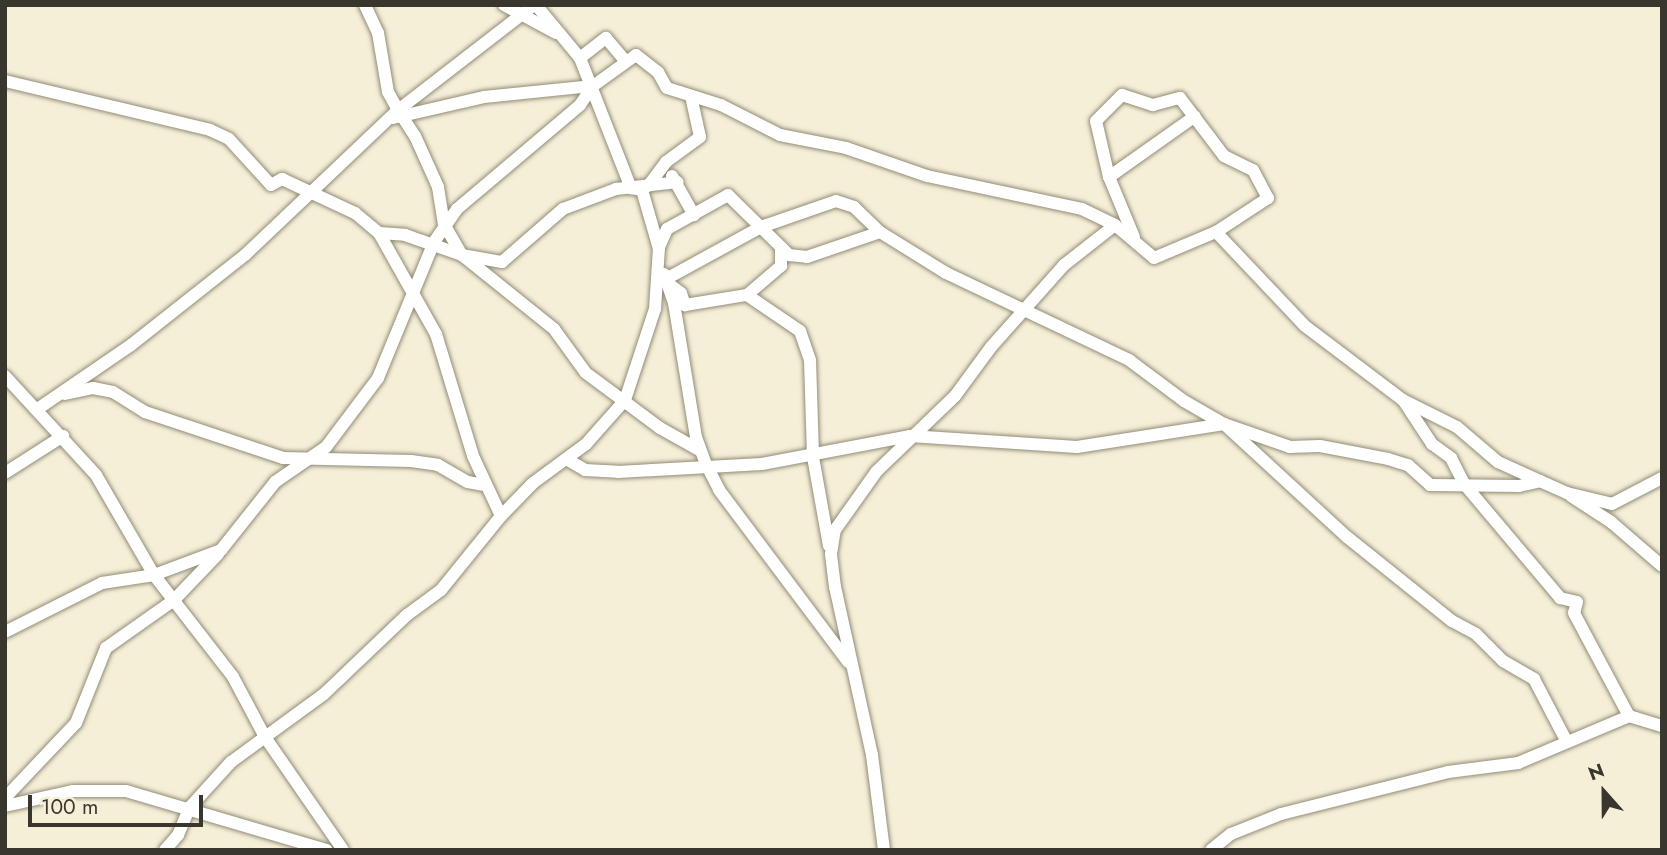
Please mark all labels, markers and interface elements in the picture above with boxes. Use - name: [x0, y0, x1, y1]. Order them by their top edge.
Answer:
- north arrow: [1569, 757, 1639, 827]
- text: N: [1584, 757, 1608, 787]
- scale bar: [32, 782, 206, 826]
- text: 100 m: [41, 792, 98, 822]

